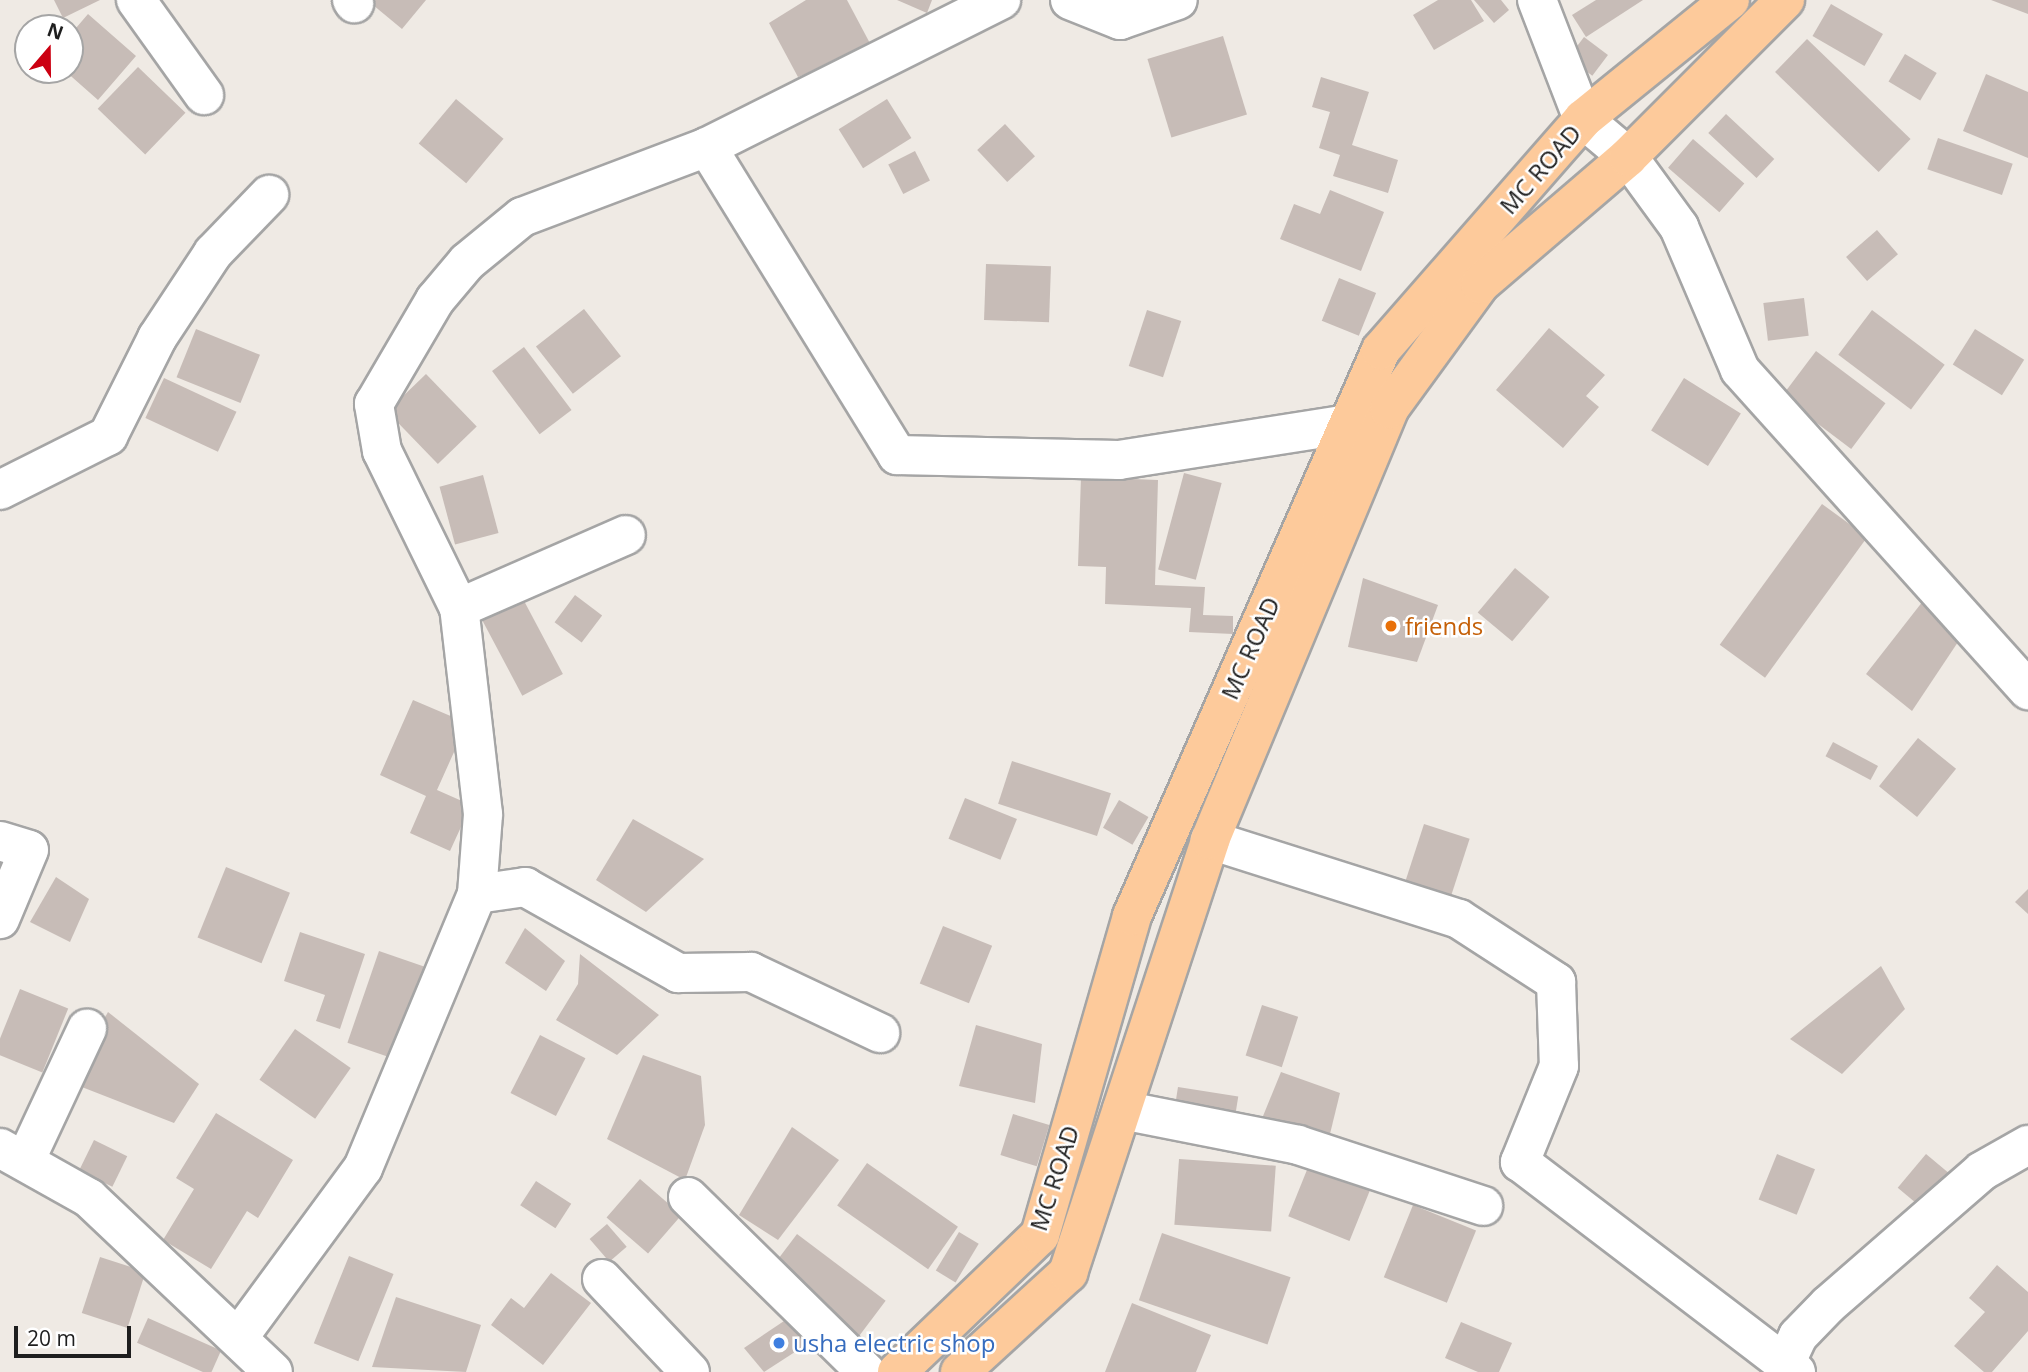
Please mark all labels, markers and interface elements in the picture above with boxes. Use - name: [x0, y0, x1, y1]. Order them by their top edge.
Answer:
- north arrow: [14, 14, 84, 84]
- text: N: [44, 16, 67, 46]
- street label: MC ROAD: [1493, 118, 1587, 220]
- street label: MC ROAD: [1215, 592, 1285, 704]
- place label: friends: [1405, 612, 1483, 640]
- marker: friends: [1383, 618, 1399, 634]
- street label: MC ROAD: [1023, 1122, 1085, 1234]
- scale bar: [18, 1312, 135, 1356]
- text: 20 m: [27, 1324, 76, 1352]
- place label: usha electric shop: [793, 1329, 995, 1357]
- marker: usha electric shop: [771, 1335, 787, 1351]

